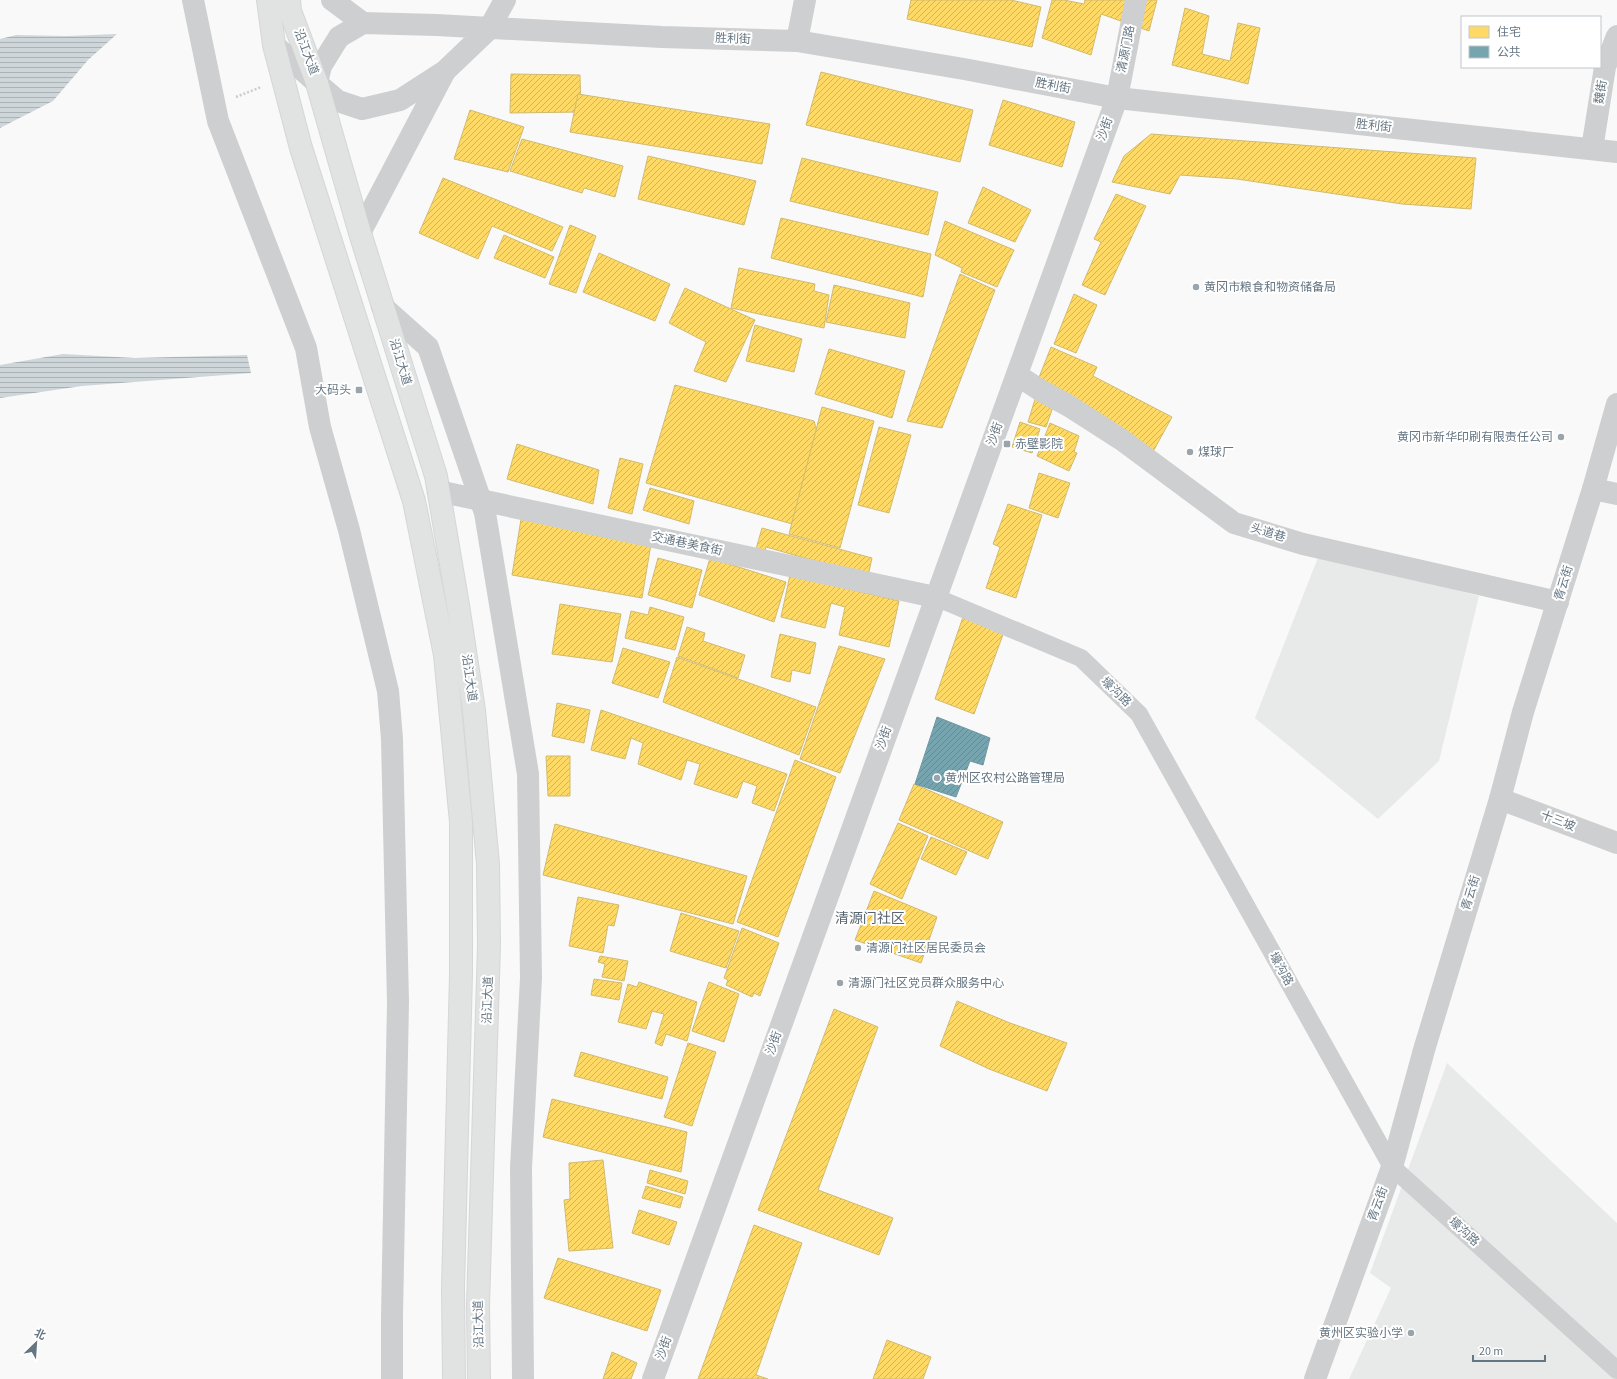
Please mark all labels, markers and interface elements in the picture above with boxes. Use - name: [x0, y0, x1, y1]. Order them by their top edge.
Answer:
- legend: [1461, 16, 1601, 68]
- street label: 清源门路: [1113, 24, 1139, 74]
- text: 住宅: [1497, 24, 1521, 41]
- street label: 沿江大道: [289, 27, 323, 77]
- street label: 胜利街: [715, 30, 751, 48]
- text: 公共: [1497, 44, 1521, 61]
- street label: 胜利街: [1034, 74, 1072, 98]
- street label: 魏街: [1591, 79, 1611, 105]
- street label: 沙街: [1093, 115, 1117, 143]
- street label: 胜利街: [1355, 116, 1393, 136]
- place label: 黄冈市粮食和物资储备局: [1204, 279, 1336, 296]
- marker: 黄冈市粮食和物资储备局: [1191, 282, 1201, 292]
- street label: 沿江大道: [385, 337, 415, 387]
- place label: 大码头: [315, 382, 351, 399]
- marker: 大码头: [354, 385, 364, 395]
- street label: 沙街: [983, 420, 1007, 448]
- place label: 黄冈市新华印刷有限责任公司: [1397, 429, 1553, 446]
- marker: 黄冈市新华印刷有限责任公司: [1556, 432, 1566, 442]
- place label: 赤壁影院: [1015, 436, 1063, 453]
- marker: 赤壁影院: [1002, 439, 1012, 449]
- place label: 煤球厂: [1198, 444, 1234, 461]
- marker: 煤球厂: [1185, 447, 1195, 457]
- street label: 头道巷: [1248, 520, 1288, 546]
- street label: 交通巷美食街: [650, 528, 724, 560]
- street label: 青云街: [1551, 563, 1577, 603]
- street label: 沿江大道: [457, 653, 481, 703]
- street label: 壕沟路: [1097, 673, 1135, 711]
- street label: 沙街: [872, 724, 896, 752]
- place label: 黄州区农村公路管理局: [945, 770, 1065, 787]
- marker: 黄州区农村公路管理局: [932, 773, 942, 783]
- street label: 十三坡: [1538, 807, 1578, 835]
- street label: 青云街: [1458, 873, 1484, 913]
- district label: 清源门社区: [835, 909, 905, 929]
- place label: 清源门社区居民委员会: [866, 940, 986, 957]
- marker: 清源门社区居民委员会: [853, 943, 863, 953]
- street label: 壕沟路: [1265, 949, 1297, 989]
- place label: 清源门社区党员群众服务中心: [848, 975, 1004, 992]
- street label: 沿江大道: [479, 976, 497, 1024]
- marker: 清源门社区党员群众服务中心: [835, 978, 845, 988]
- street label: 沙街: [762, 1029, 786, 1057]
- street label: 青云街: [1364, 1184, 1392, 1224]
- street label: 壕沟路: [1445, 1214, 1483, 1250]
- street label: 沿江大道: [470, 1300, 488, 1348]
- north arrow: [16, 1323, 56, 1363]
- text: 北: [32, 1325, 48, 1344]
- place label: 黄州区实验小学: [1319, 1325, 1403, 1342]
- marker: 黄州区实验小学: [1406, 1328, 1416, 1338]
- street label: 沙街: [652, 1334, 676, 1362]
- scale bar: [1473, 1337, 1545, 1363]
- text: 20 m: [1479, 1343, 1503, 1360]

